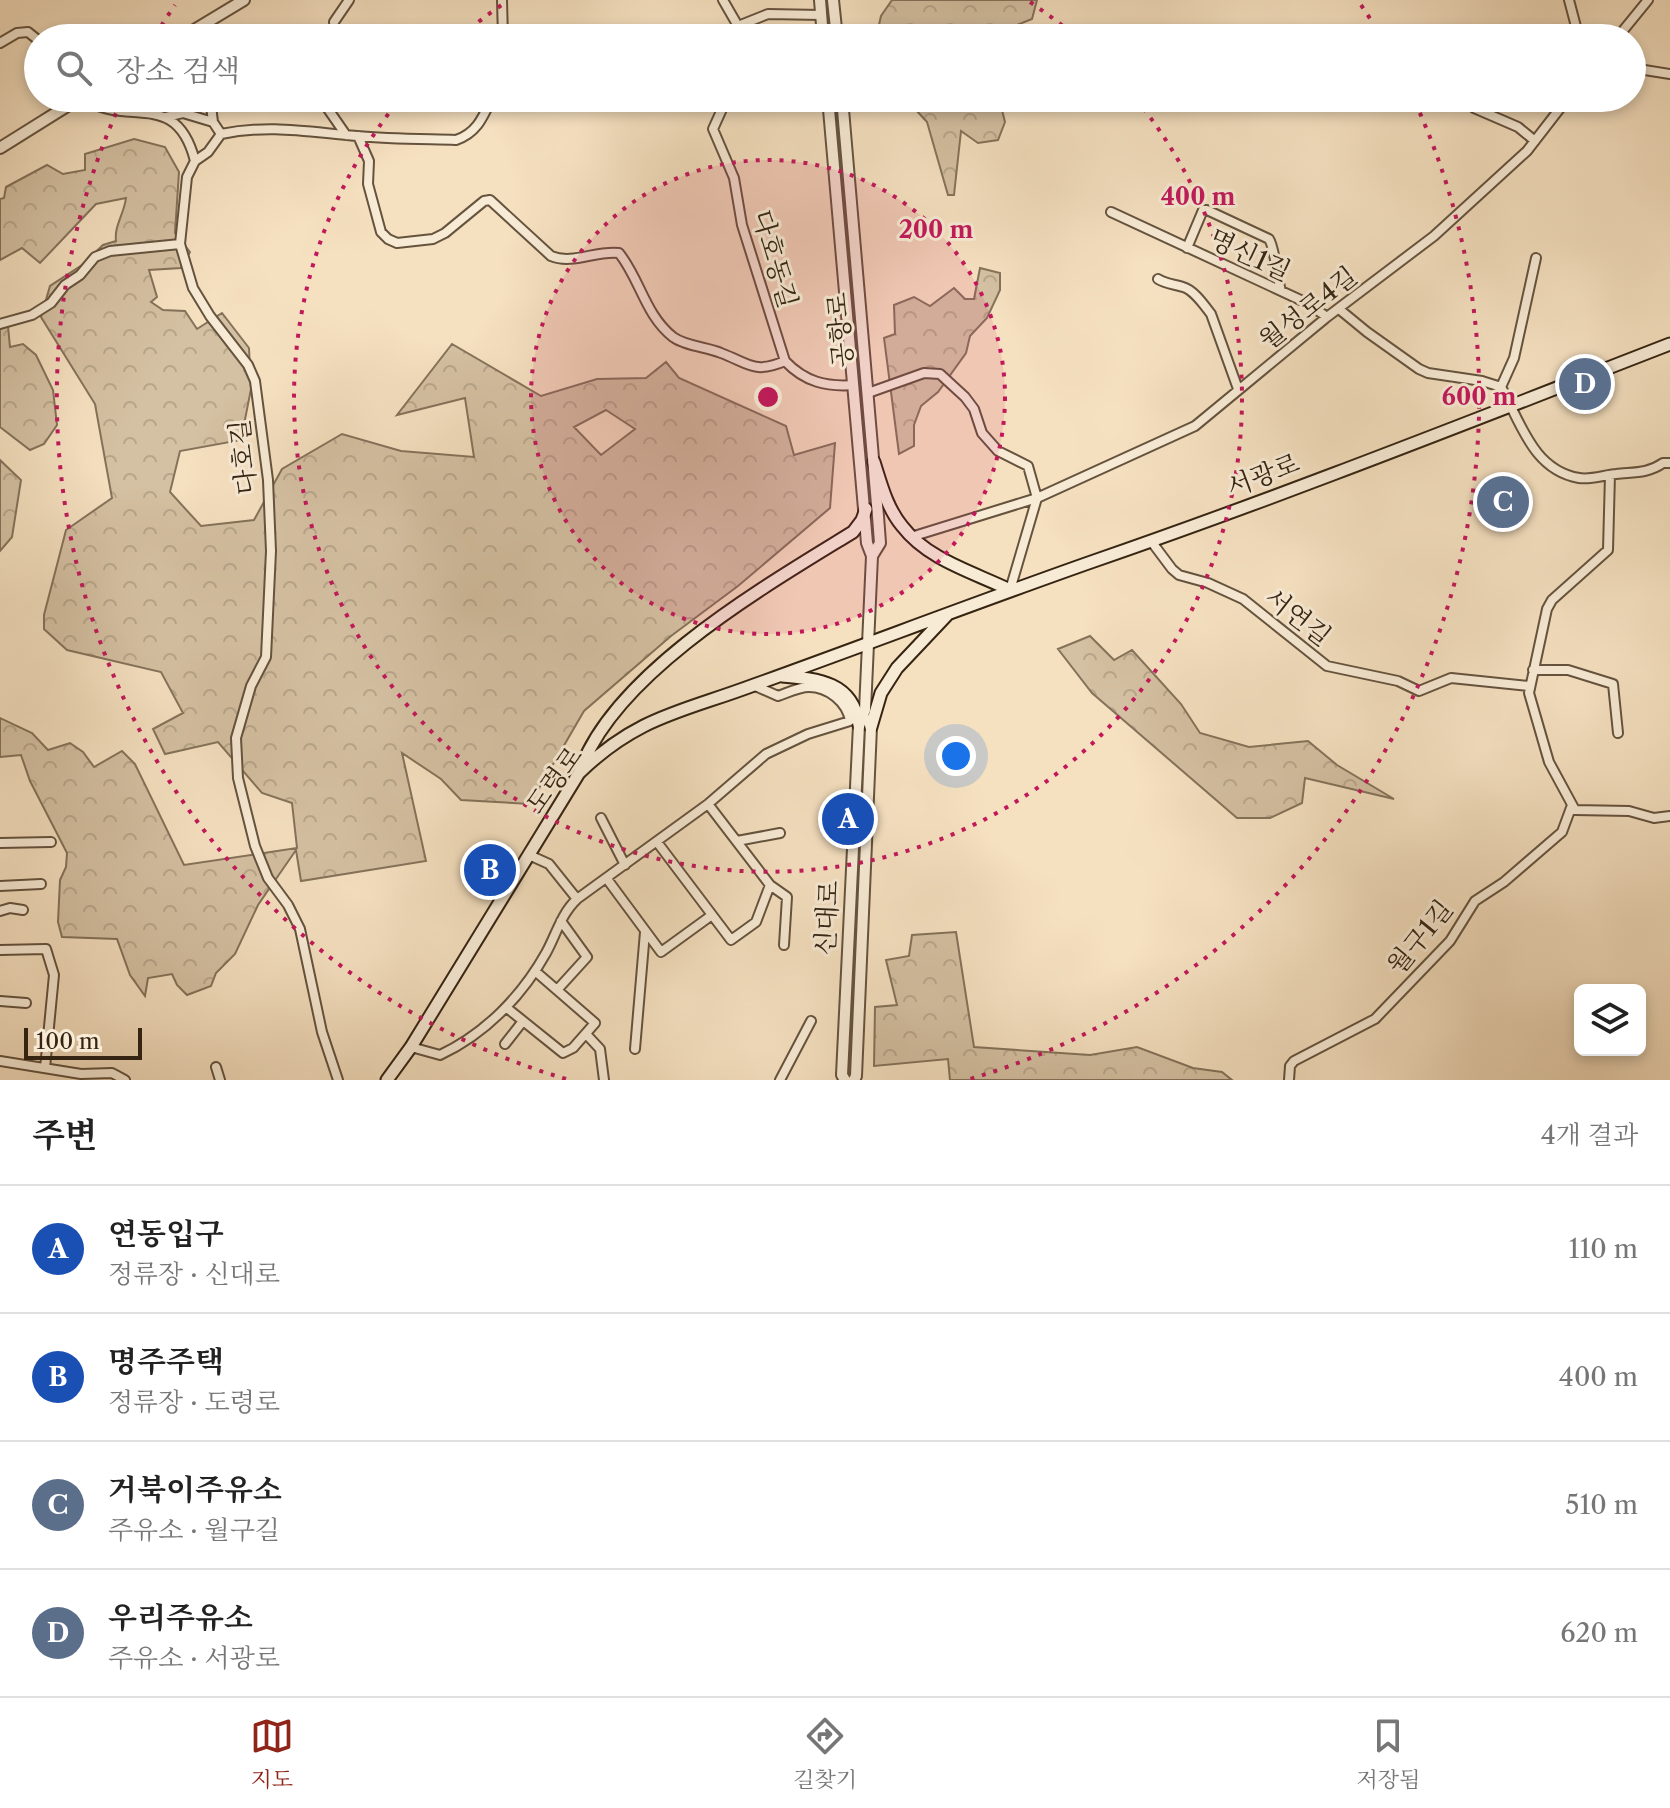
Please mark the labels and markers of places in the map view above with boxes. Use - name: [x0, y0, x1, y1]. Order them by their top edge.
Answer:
- pin: D: [1559, 354, 1611, 414]
- centre of rings: [754, 383, 782, 411]
- pin: C: [1477, 472, 1529, 532]
- pin: A: [822, 789, 874, 849]
- pin: B: [464, 840, 516, 900]

